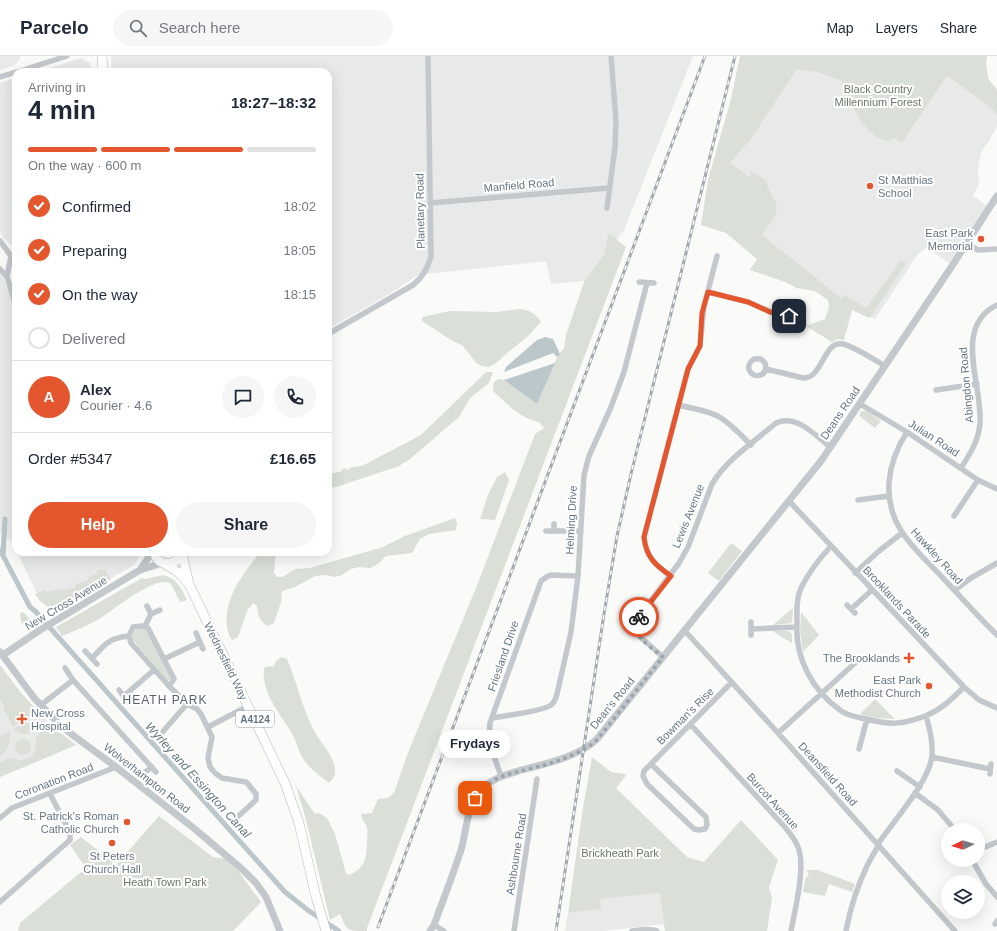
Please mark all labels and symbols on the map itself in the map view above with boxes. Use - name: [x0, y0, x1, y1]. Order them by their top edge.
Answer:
- park label: Black Country Millennium Forest: [835, 83, 921, 108]
- street label: Planetary Road: [413, 173, 427, 249]
- place label: St Matthias School: [878, 174, 934, 199]
- street label: Manfield Road: [483, 176, 555, 194]
- marker: St Matthias School: [865, 181, 875, 191]
- place label: East Park Memorial: [925, 227, 973, 252]
- marker: East Park Memorial: [976, 234, 986, 244]
- pin: [772, 299, 806, 333]
- street label: Abingdon Road: [957, 347, 975, 423]
- street label: Deans Road: [818, 384, 862, 442]
- street label: Julian Road: [906, 417, 962, 459]
- street label: Lewis Avenue: [670, 482, 706, 550]
- street label: Helming Drive: [563, 485, 579, 555]
- street label: Hawkley Road: [909, 526, 965, 586]
- street label: Brooklands Parade: [861, 564, 933, 640]
- street label: New Cross Avenue: [23, 574, 109, 632]
- courier: [619, 597, 659, 637]
- street label: Friesland Drive: [485, 619, 521, 693]
- street label: Wednesfield Way: [202, 620, 250, 702]
- place label: The Brooklands: [823, 652, 900, 664]
- marker: The Brooklands: [903, 652, 915, 664]
- place label: East Park Methodist Church: [835, 674, 921, 699]
- street label: Dean's Road: [587, 675, 637, 731]
- marker: East Park Methodist Church: [924, 681, 934, 691]
- street label: Bowman's Rise: [654, 685, 716, 747]
- district label: HEATH PARK: [123, 693, 207, 707]
- place label: New Cross Hospital: [31, 707, 85, 732]
- road number: A4124: [236, 711, 274, 727]
- marker: New Cross Hospital: [16, 713, 28, 725]
- water label: Wyrley and Essington Canal: [142, 719, 254, 841]
- callout: Frydays: [439, 730, 511, 758]
- street label: Deansfield Road: [796, 740, 860, 808]
- street label: Wolverhampton Road: [101, 741, 193, 815]
- street label: Coronation Road: [13, 760, 95, 802]
- street label: Burcot Avenue: [745, 770, 801, 832]
- pin: [458, 781, 492, 815]
- place label: St. Patrick's Roman Catholic Church: [23, 810, 119, 835]
- street label: Ashbourne Road: [504, 812, 528, 896]
- marker: St. Patrick's Roman Catholic Church: [122, 817, 132, 827]
- north arrow: [941, 823, 985, 867]
- marker: St Peters Church Hall: [107, 838, 117, 848]
- park label: Brickheath Park: [581, 847, 659, 859]
- place label: St Peters Church Hall: [83, 850, 141, 875]
- park label: Heath Town Park: [123, 876, 207, 888]

